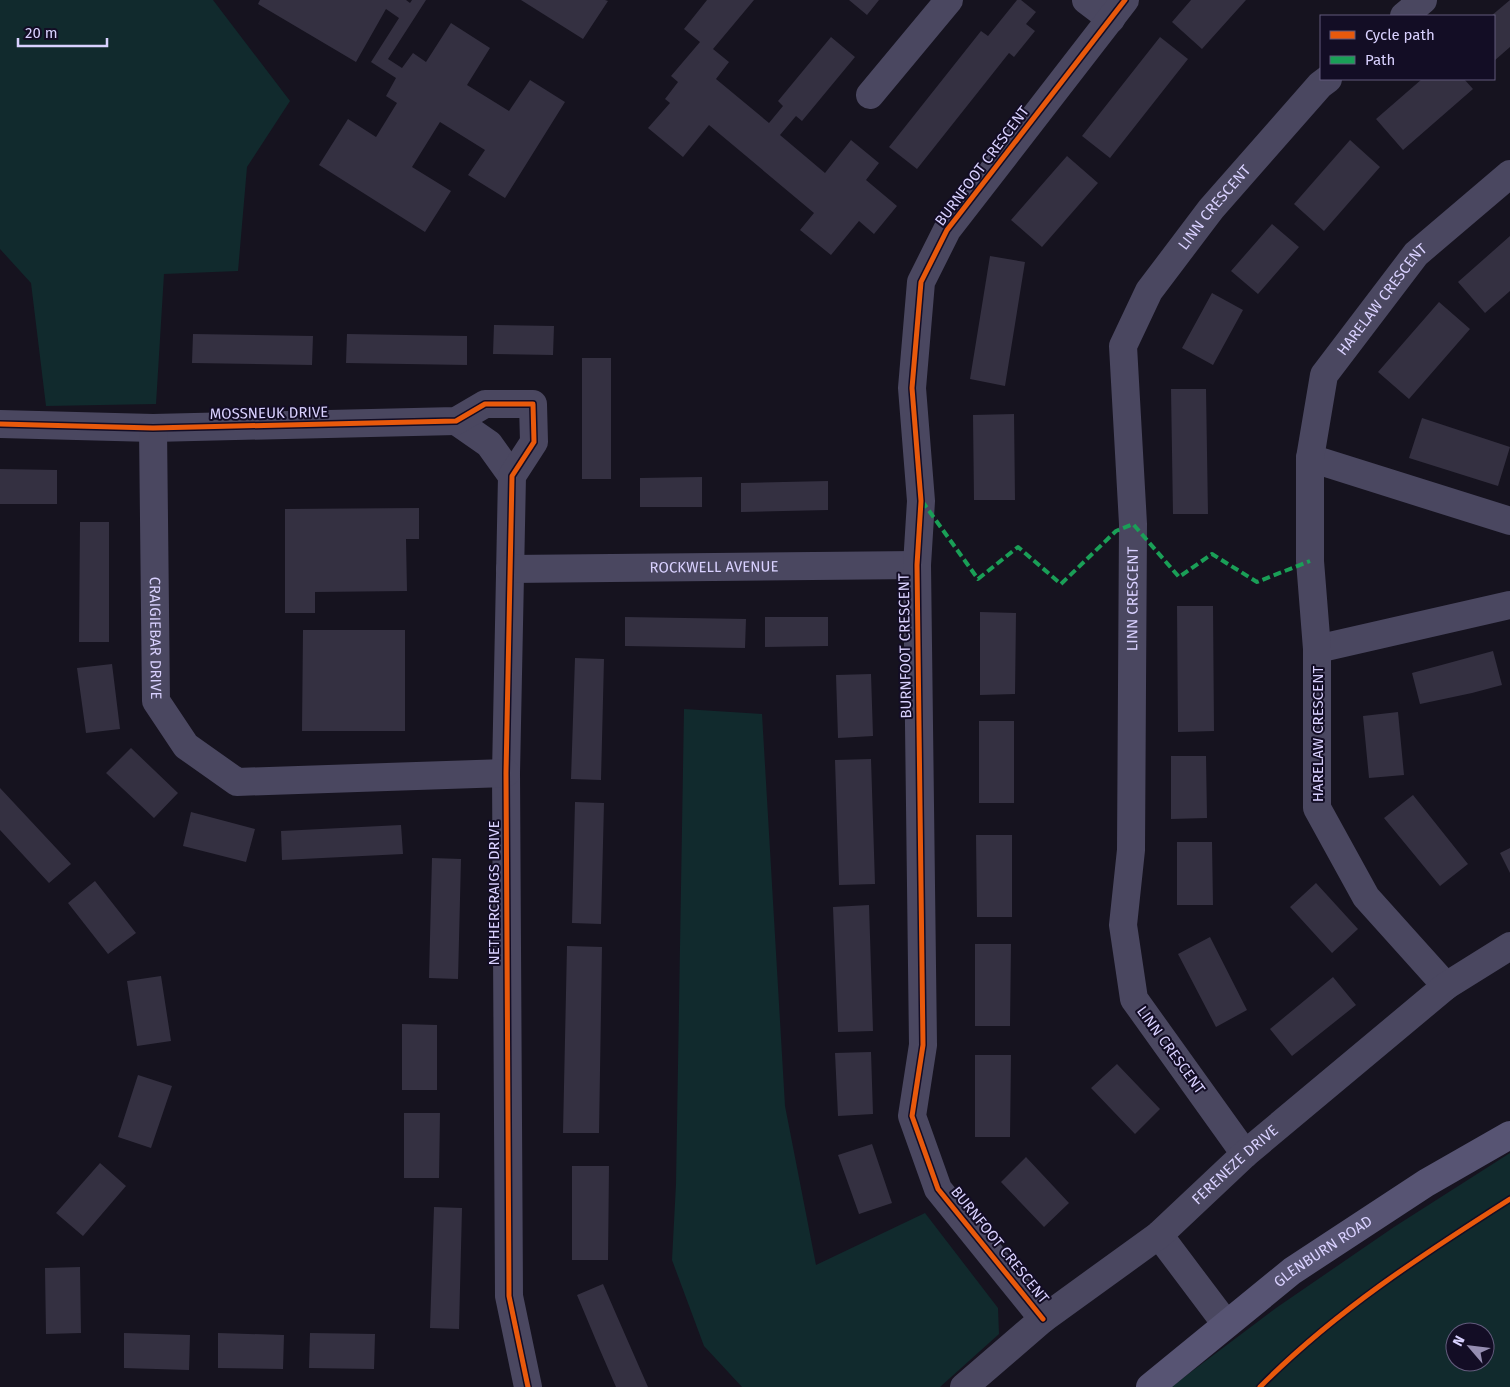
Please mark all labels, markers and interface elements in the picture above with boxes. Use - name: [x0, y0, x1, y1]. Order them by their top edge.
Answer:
- scale bar: [18, 15, 106, 47]
- legend: [1320, 15, 1495, 80]
- text: 20 m: [25, 24, 58, 42]
- text: Cycle path: [1365, 26, 1435, 44]
- text: Path: [1365, 51, 1395, 69]
- street label: BURNFOOT CRESCENT: [931, 102, 1033, 229]
- street label: LINN CRESCENT: [1174, 161, 1254, 254]
- street label: HARELAW CRESCENT: [1333, 240, 1431, 359]
- street label: MOSSNEUK DRIVE: [210, 403, 328, 423]
- street label: LINN CRESCENT: [1123, 546, 1142, 651]
- street label: ROCKWELL AVENUE: [649, 557, 779, 577]
- street label: BURNFOOT CRESCENT: [895, 573, 915, 719]
- street label: CRAIGIEBAR DRIVE: [146, 577, 165, 699]
- street label: HARELAW CRESCENT: [1309, 666, 1327, 802]
- street label: NETHERCRAIGS DRIVE: [485, 821, 503, 965]
- street label: LINN CRESCENT: [1133, 1003, 1209, 1098]
- street label: FERENEZE DRIVE: [1188, 1121, 1282, 1208]
- street label: BURNFOOT CRESCENT: [947, 1183, 1053, 1307]
- street label: GLENBURN ROAD: [1270, 1212, 1376, 1291]
- north arrow: [1445, 1322, 1495, 1372]
- text: N: [1449, 1333, 1469, 1349]

